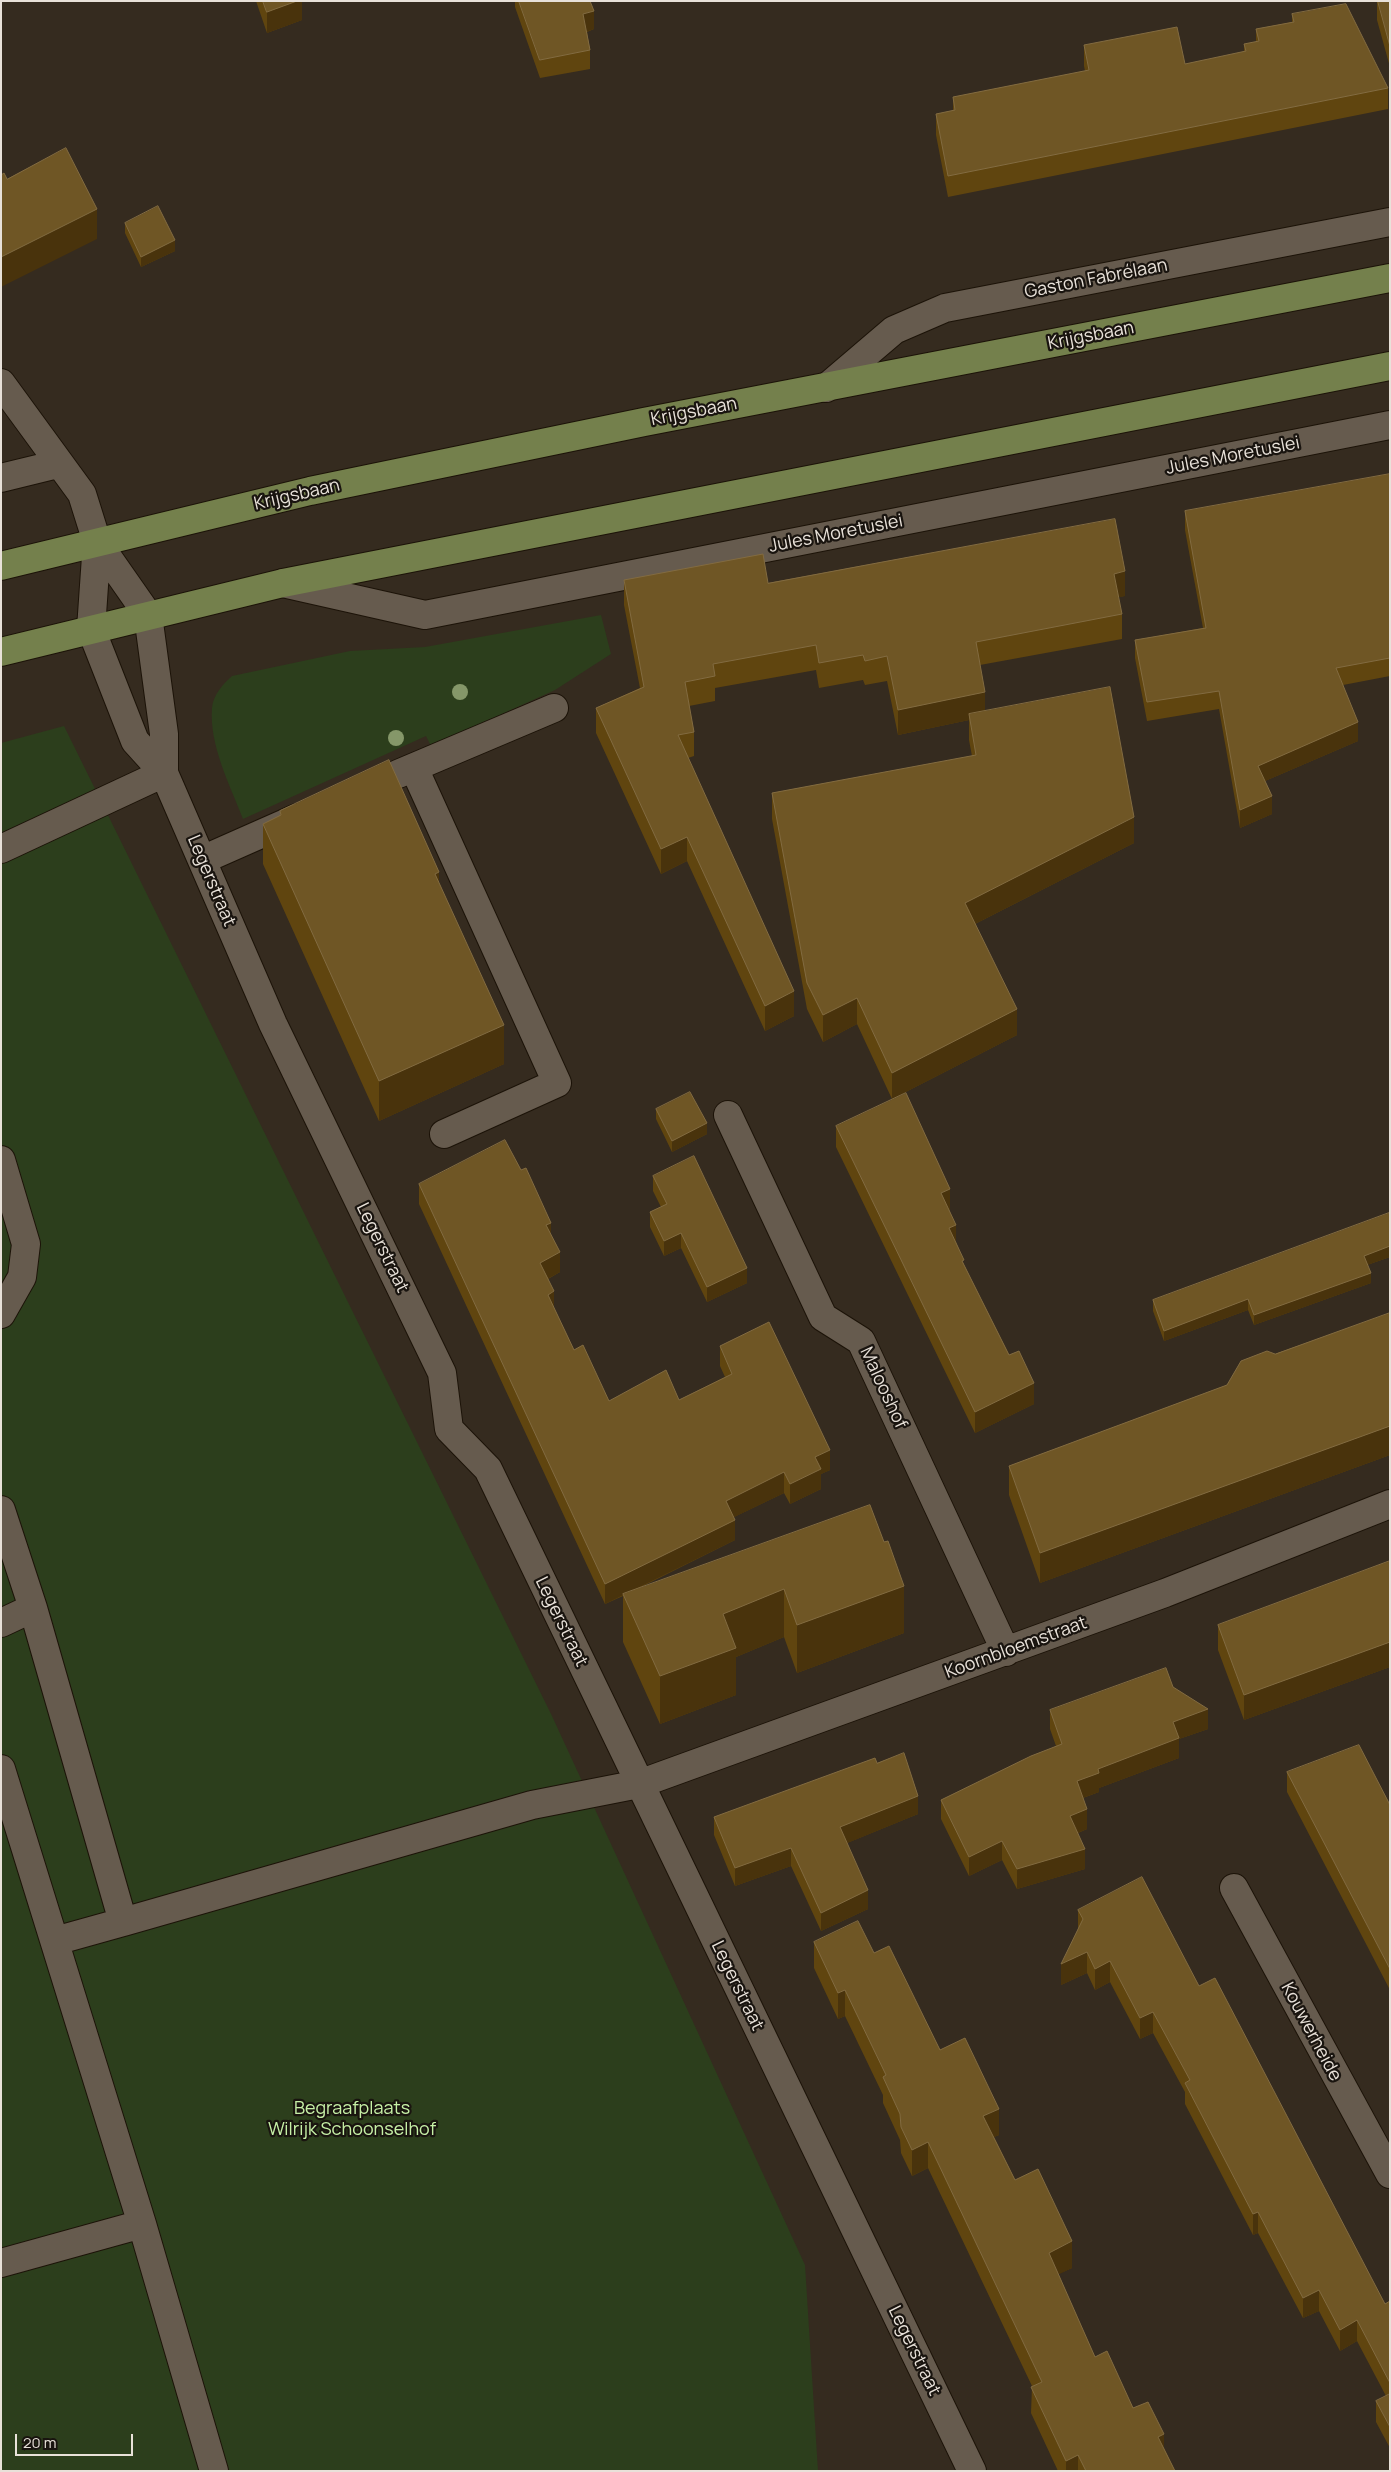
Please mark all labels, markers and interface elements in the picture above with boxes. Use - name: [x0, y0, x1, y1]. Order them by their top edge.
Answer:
- street label: Gaston Fabrélaan: [1023, 255, 1169, 303]
- street label: Krijgsbaan: [1046, 317, 1136, 355]
- street label: Krijgsbaan: [649, 393, 739, 431]
- street label: Jules Moretuslei: [1164, 432, 1302, 480]
- street label: Krijgsbaan: [252, 475, 342, 515]
- street label: Jules Moretuslei: [767, 510, 905, 558]
- street label: Legerstraat: [182, 832, 240, 930]
- street label: Legerstraat: [351, 1200, 413, 1296]
- street label: Malooshof: [855, 1344, 911, 1432]
- street label: Legerstraat: [530, 1574, 592, 1670]
- street label: Koornbloemstraat: [942, 1612, 1090, 1684]
- street label: Legerstraat: [706, 1938, 768, 2034]
- street label: Kouwerheide: [1276, 1979, 1346, 2085]
- park label: Begraafplaats Wilrijk Schoonselhof: [268, 2098, 436, 2140]
- street label: Legerstraat: [883, 2303, 945, 2399]
- scale bar: [18, 2424, 135, 2456]
- text: 20 m: [23, 2432, 56, 2453]

